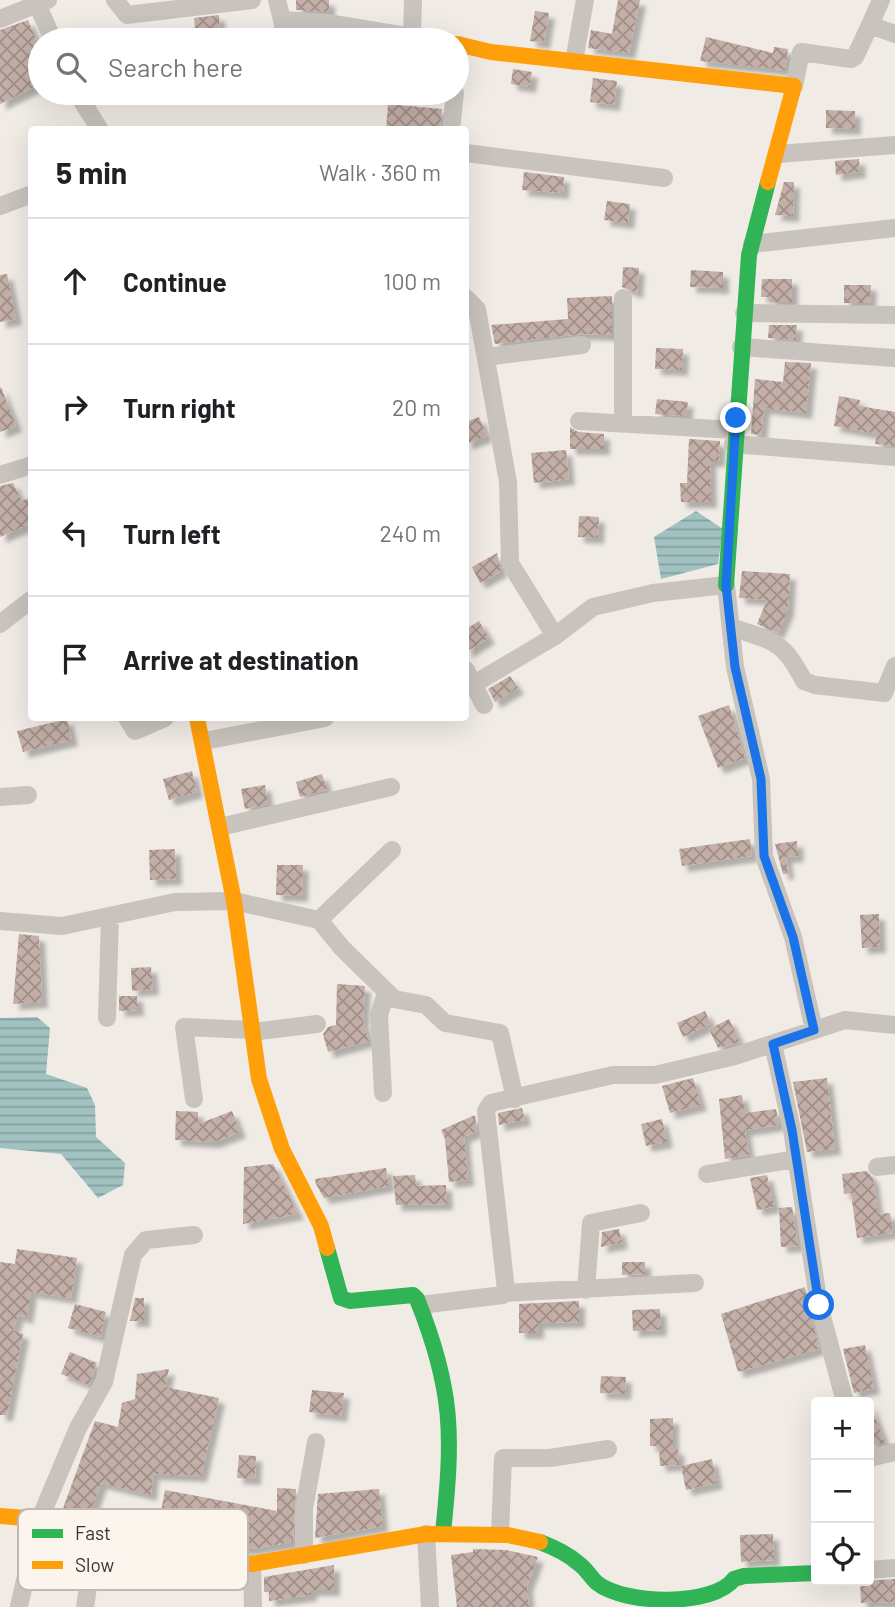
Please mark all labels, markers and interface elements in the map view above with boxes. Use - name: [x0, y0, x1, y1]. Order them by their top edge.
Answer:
- search box: [28, 28, 469, 105]
- icon: search: [52, 48, 90, 86]
- text: Search here: [108, 51, 243, 82]
- text: 5 min: [56, 154, 127, 190]
- text: Walk · 360 m: [319, 158, 441, 186]
- icon: ahead: [56, 262, 94, 300]
- text: Continue: [123, 266, 227, 297]
- text: 100 m: [383, 267, 441, 295]
- icon: right: [56, 388, 94, 426]
- text: Turn right: [123, 392, 236, 423]
- text: 20 m: [392, 393, 441, 421]
- route end: [720, 402, 751, 433]
- icon: left: [56, 514, 94, 552]
- text: Turn left: [123, 518, 221, 549]
- text: 240 m: [379, 519, 441, 547]
- icon: arrive: [56, 640, 94, 678]
- text: Arrive at destination: [123, 644, 359, 675]
- route start: [803, 1289, 834, 1320]
- map controls: [811, 1397, 874, 1586]
- button: +: [811, 1397, 874, 1460]
- button: −: [811, 1460, 874, 1523]
- legend: [18, 1509, 248, 1590]
- text: Fast: [75, 1521, 111, 1544]
- button: locate: [811, 1523, 874, 1586]
- text: Slow: [75, 1553, 114, 1576]

